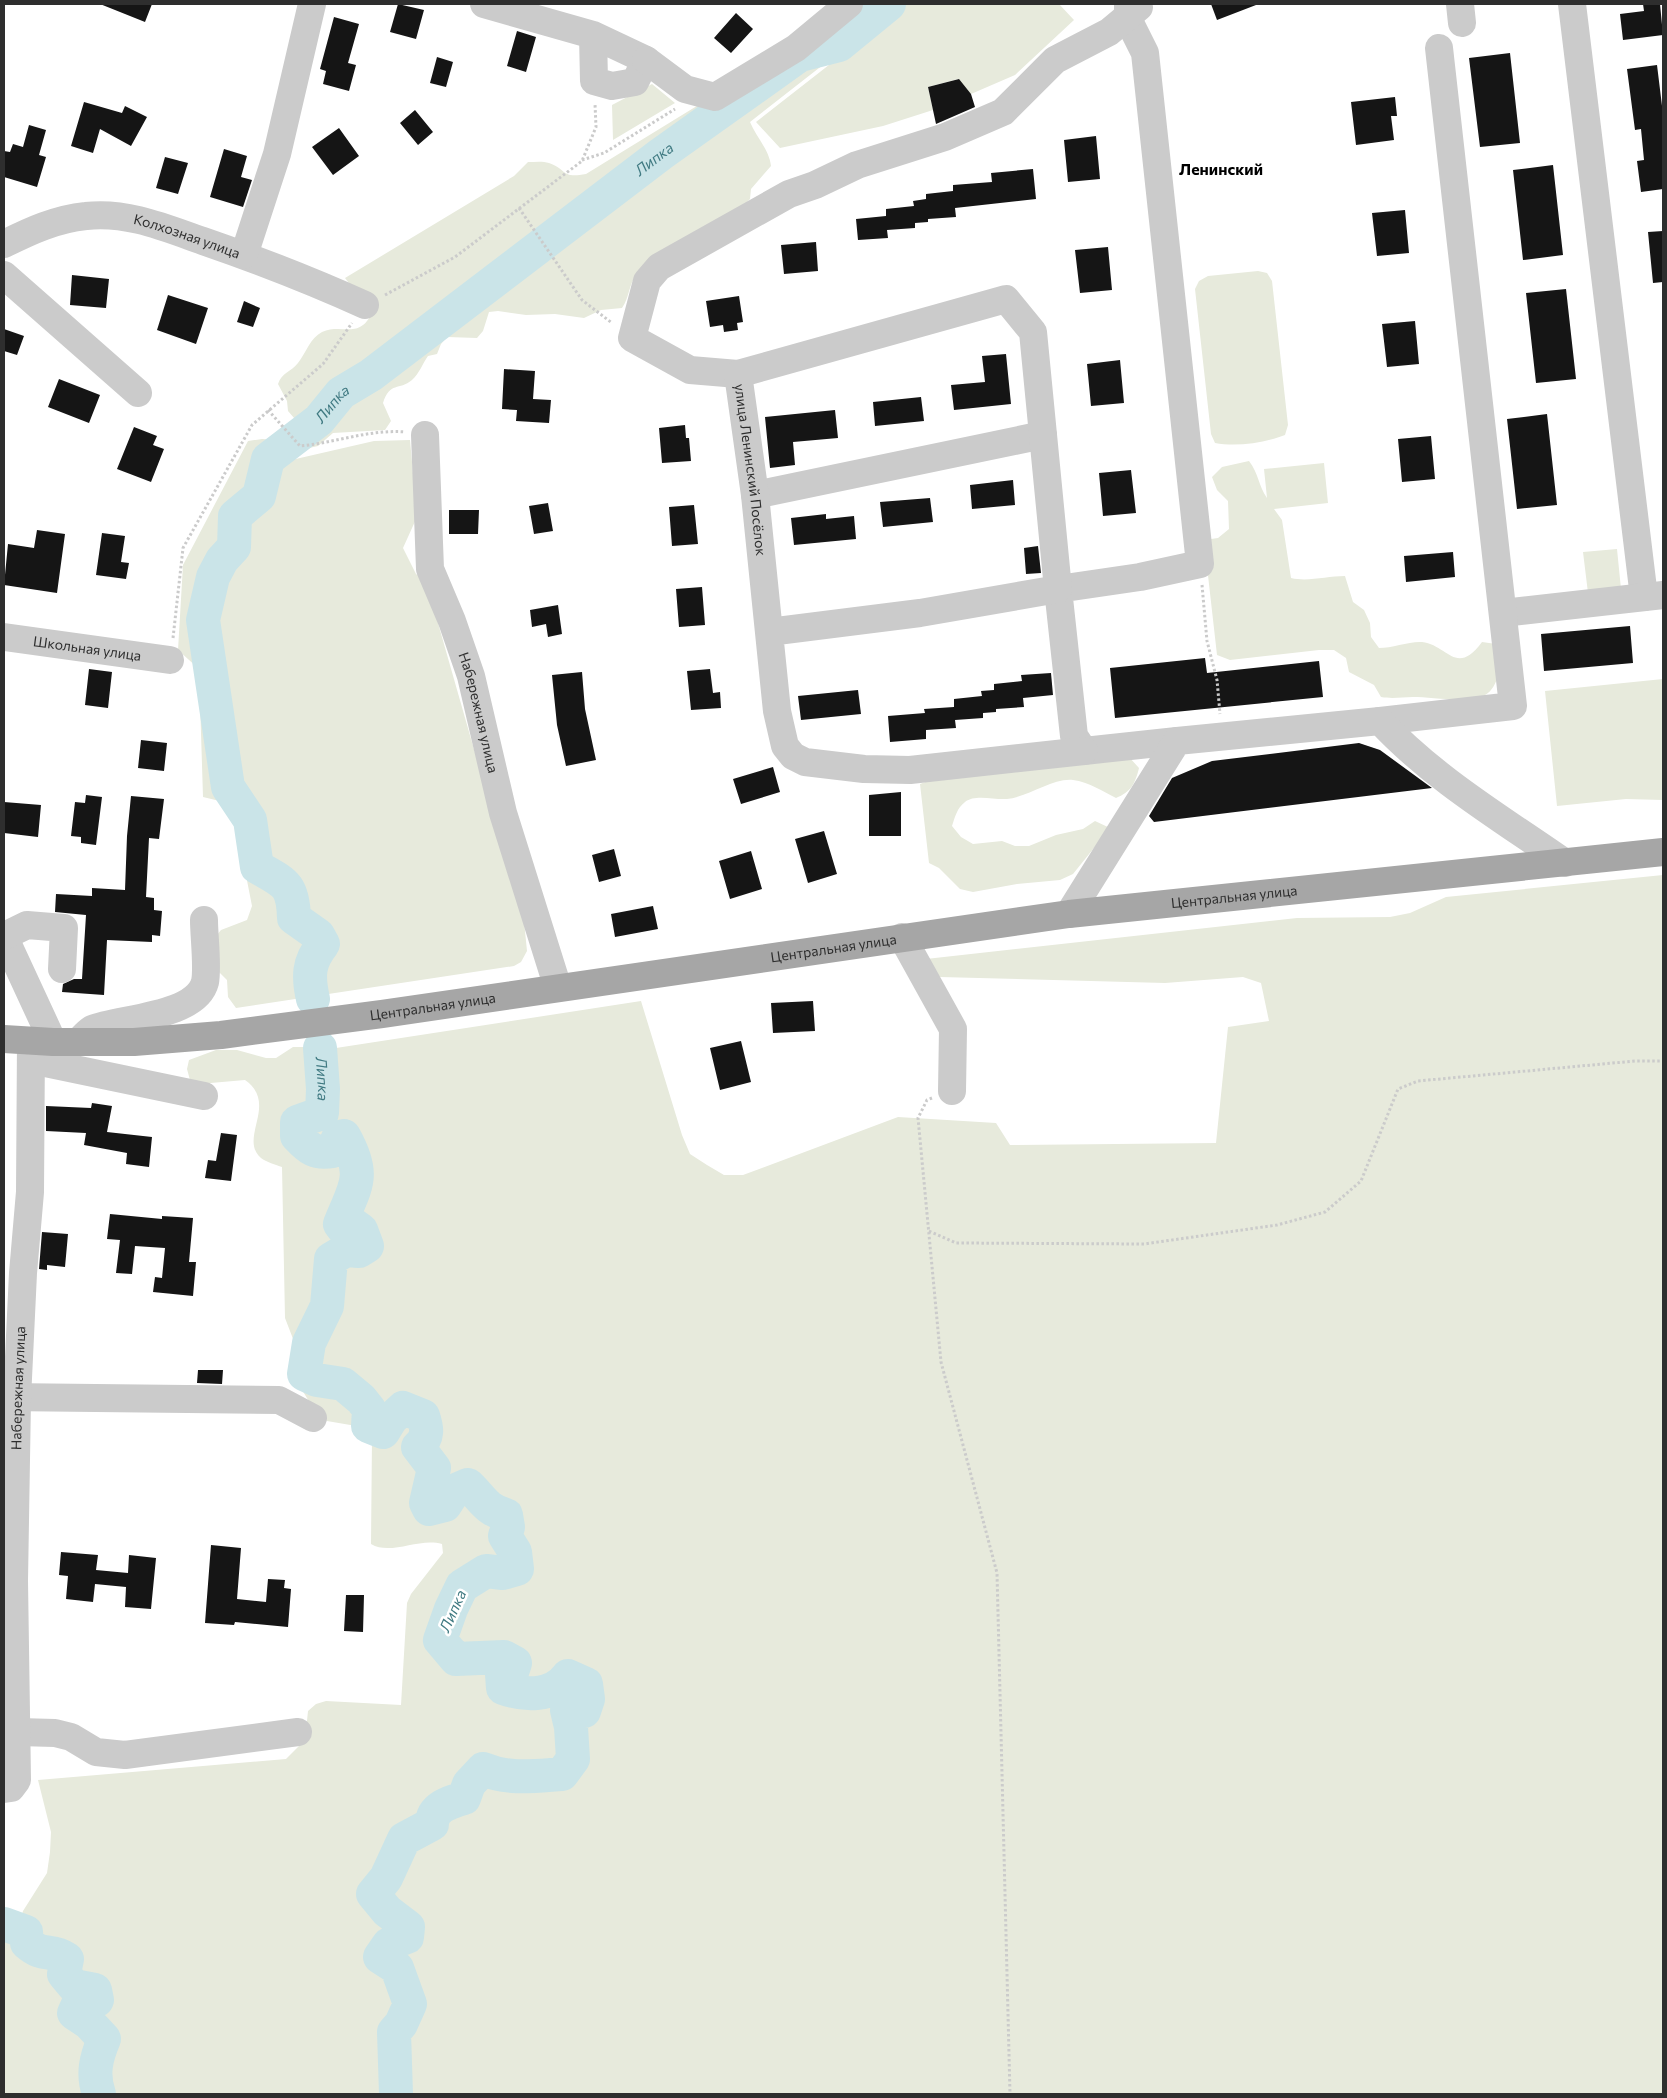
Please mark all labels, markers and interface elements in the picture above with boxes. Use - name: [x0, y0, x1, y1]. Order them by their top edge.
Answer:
- water label: Липка: [630, 138, 677, 180]
- district label: Ленинский: [1179, 159, 1263, 178]
- street label: Колхозная улица: [132, 210, 243, 261]
- water label: Липка: [310, 380, 352, 427]
- street label: улица Ленинский Посёлок: [731, 383, 770, 557]
- street label: Школьная улица: [32, 632, 142, 664]
- street label: Набережная улица: [455, 650, 502, 774]
- street label: Центральная улица: [1170, 881, 1298, 911]
- street label: Центральная улица: [769, 930, 898, 965]
- street label: Центральная улица: [369, 989, 497, 1024]
- water label: Липка: [313, 1055, 333, 1102]
- street label: Набережная улица: [7, 1326, 28, 1450]
- water label: Липка: [434, 1587, 469, 1635]

